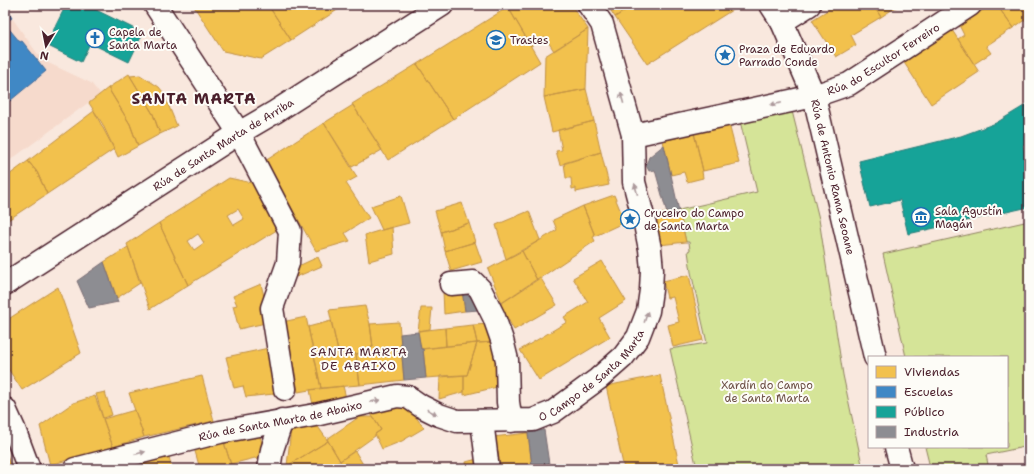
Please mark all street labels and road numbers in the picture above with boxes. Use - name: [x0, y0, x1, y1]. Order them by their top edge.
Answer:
- street label: Rúa do Escultor Ferreiro: [825, 19, 943, 99]
- street label: Rúa de Santa Marta de Arriba: [150, 94, 297, 194]
- street label: Rúa de Antonio Rama Seoane: [807, 98, 858, 256]
- street label: O Campo de Santa Marta: [536, 327, 648, 425]
- street label: Rúa de Santa Marta de Abaixo: [197, 397, 364, 445]

